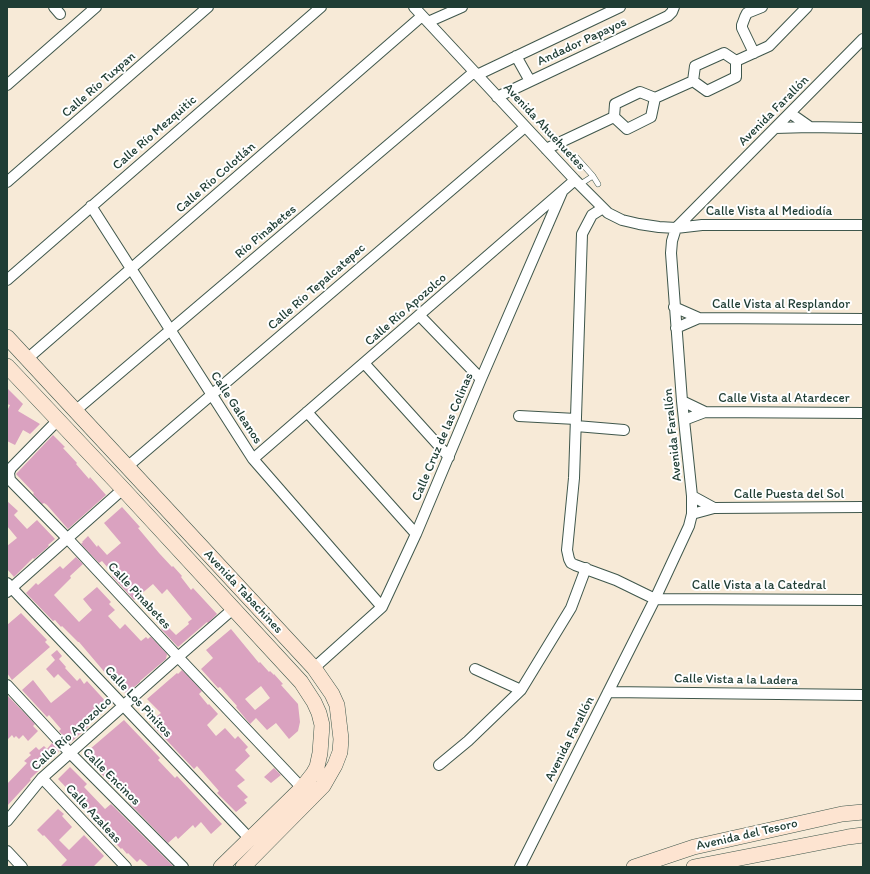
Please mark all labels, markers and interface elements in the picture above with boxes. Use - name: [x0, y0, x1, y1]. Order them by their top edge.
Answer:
- street label: Andador Papayos: [535, 14, 629, 70]
- street label: Calle Río Tuxpan: [59, 49, 139, 121]
- street label: Avenida Farallón: [736, 73, 812, 149]
- street label: Avenida Ahuehuetes: [500, 80, 588, 174]
- street label: Calle Río Mezquitic: [110, 92, 200, 174]
- street label: Calle Río Colotlán: [173, 139, 259, 217]
- street label: Río Pinabetes: [232, 202, 300, 262]
- street label: Calle Vista al Mediodía: [706, 204, 832, 220]
- street label: Calle Río Tepalcatepec: [265, 240, 369, 334]
- street label: Calle Río Apozolco: [362, 270, 450, 350]
- street label: Calle Vista al Resplandor: [712, 297, 850, 313]
- street label: Calle Galeanos: [207, 369, 265, 447]
- street label: Calle Cruz de las Colinas: [409, 370, 477, 504]
- street label: Avenida Farallón: [660, 388, 686, 482]
- street label: Calle Vista al Atardecer: [718, 391, 850, 407]
- street label: Calle Puesta del Sol: [734, 487, 844, 503]
- street label: Avenida Tabachines: [200, 547, 286, 637]
- street label: Calle Pinabetes: [104, 559, 174, 633]
- street label: Calle Vista a la Catedral: [692, 578, 826, 594]
- street label: Calle Los Pinitos: [101, 663, 175, 741]
- street label: Calle Vista a la Ladera: [674, 671, 798, 689]
- street label: Calle Río Apozolco: [28, 694, 116, 774]
- street label: Avenida Farallón: [542, 694, 598, 784]
- street label: Calle Encinos: [79, 745, 143, 809]
- street label: Calle Azaleas: [62, 781, 124, 847]
- street label: Avenida del Tesoro: [695, 816, 799, 854]

